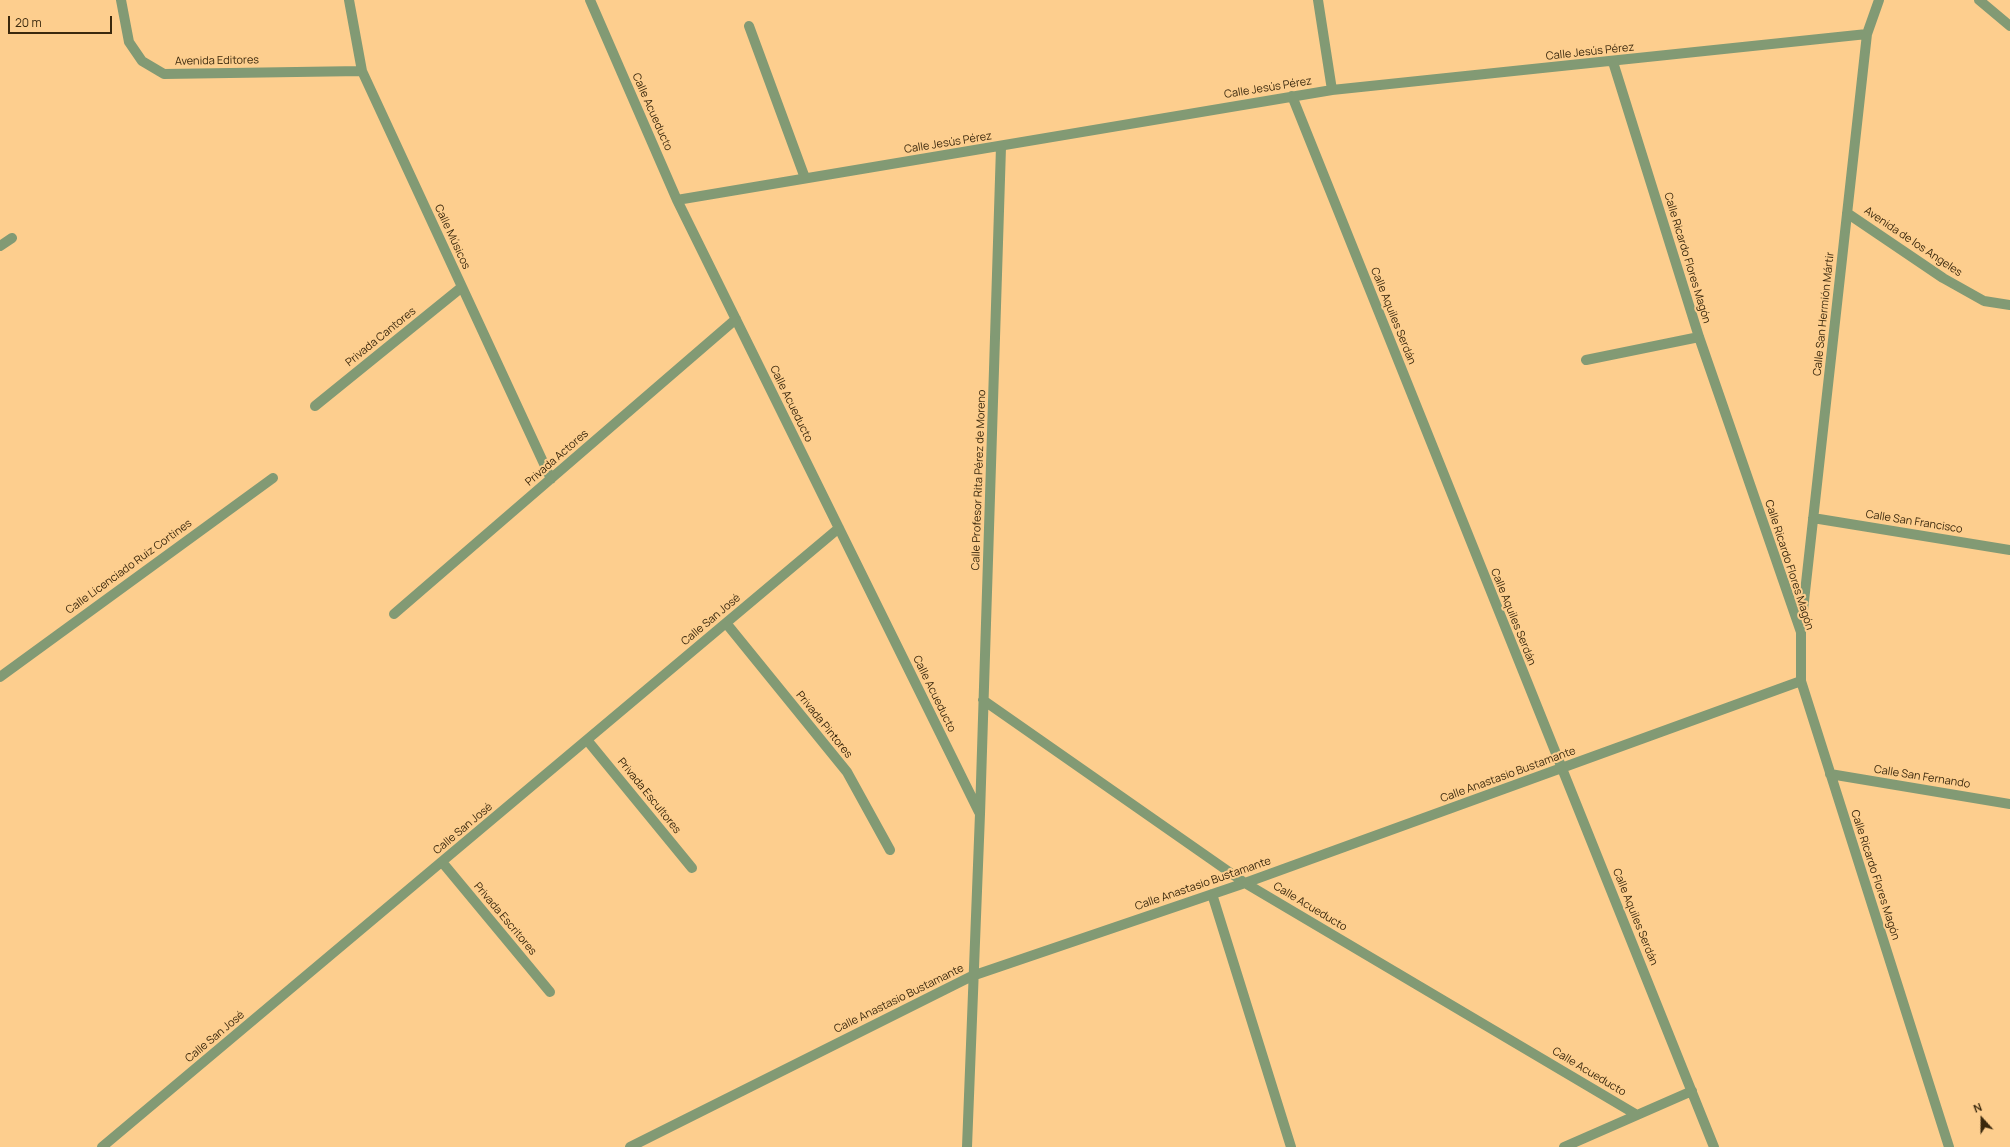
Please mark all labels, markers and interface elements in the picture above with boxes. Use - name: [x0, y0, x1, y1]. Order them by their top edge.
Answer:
- scale bar: [10, 8, 114, 34]
- text: 20 m: [15, 14, 42, 31]
- street label: Calle Jesús Pérez: [1545, 41, 1635, 63]
- street label: Avenida Editores: [175, 54, 259, 68]
- street label: Calle Acueducto: [629, 71, 675, 153]
- street label: Calle Jesús Pérez: [1223, 75, 1313, 101]
- street label: Calle Jesús Pérez: [903, 130, 993, 156]
- street label: Calle Ricardo Flores Magón: [1661, 191, 1713, 325]
- street label: Calle Músicos: [431, 202, 473, 272]
- street label: Avenida de los Angeles: [1861, 204, 1965, 280]
- street label: Calle San Hermión Mártir: [1811, 251, 1837, 377]
- street label: Calle Aquiles Serdán: [1367, 266, 1419, 366]
- street label: Privada Cantores: [343, 305, 419, 369]
- street label: Calle Acueducto: [767, 364, 815, 444]
- street label: Calle Profesor Rita Pérez de Moreno: [969, 389, 989, 571]
- street label: Privada Actores: [523, 427, 591, 489]
- street label: Calle Ricardo Flores Magón: [1762, 498, 1816, 632]
- street label: Calle San Francisco: [1865, 508, 1963, 536]
- street label: Calle Licenciado Ruiz Cortines: [63, 517, 195, 617]
- street label: Calle Aquiles Serdán: [1487, 567, 1539, 667]
- street label: Calle San José: [679, 591, 743, 649]
- street label: Calle Acueducto: [910, 654, 958, 734]
- street label: Privada Pintores: [793, 689, 855, 761]
- street label: Calle Anastasio Bustamante: [1439, 744, 1577, 806]
- street label: Privada Escultores: [614, 756, 684, 836]
- street label: Calle San Fernando: [1873, 763, 1971, 791]
- street label: Calle San José: [431, 800, 495, 858]
- street label: Calle Ricardo Flores Magón: [1848, 808, 1902, 942]
- street label: Calle Anastasio Bustamante: [1133, 855, 1273, 913]
- street label: Calle Aquiles Serdán: [1609, 867, 1661, 967]
- street label: Privada Escritores: [471, 880, 539, 958]
- street label: Calle Acueducto: [1271, 880, 1349, 934]
- street label: Calle Anastasio Bustamante: [832, 962, 966, 1036]
- street label: Calle San José: [183, 1008, 247, 1066]
- street label: Calle Acueducto: [1550, 1045, 1628, 1099]
- north arrow: [1962, 1099, 2002, 1139]
- text: N: [1971, 1099, 1984, 1116]

